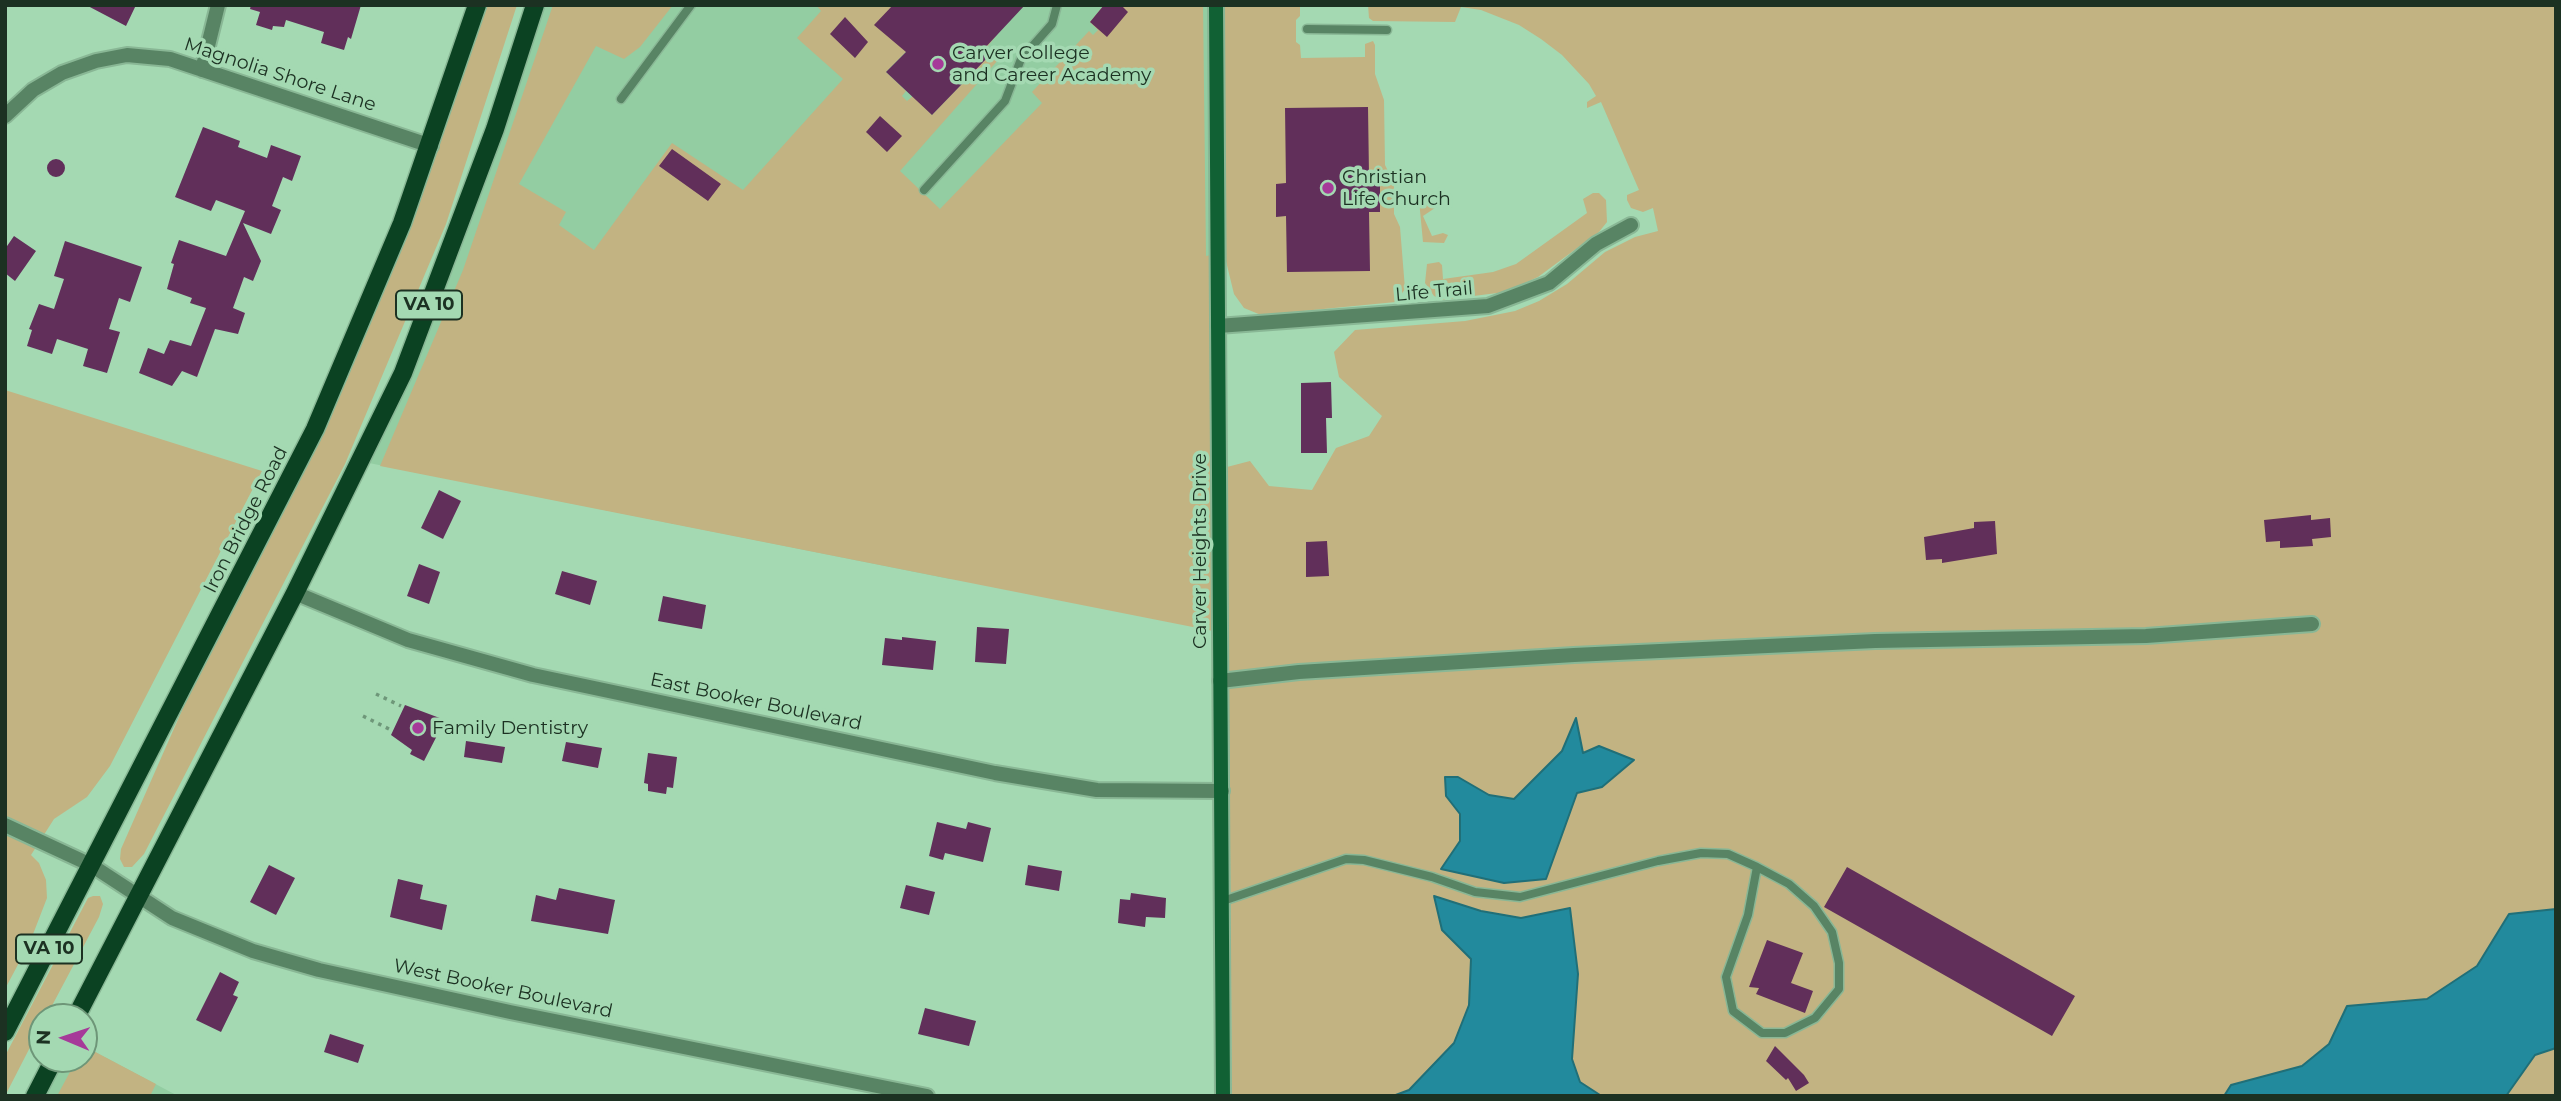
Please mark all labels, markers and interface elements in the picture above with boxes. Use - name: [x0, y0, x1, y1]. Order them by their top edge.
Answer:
- street label: Magnolia Shore Lane: [181, 33, 379, 117]
- place label: Carver College and Career Academy: [952, 42, 1151, 86]
- marker: Carver College and Career Academy: [930, 56, 946, 72]
- place label: Christian Life Church: [1342, 166, 1451, 210]
- marker: Christian Life Church: [1320, 180, 1336, 196]
- street label: Life Trail: [1394, 277, 1474, 307]
- road number: VA 10: [396, 290, 462, 320]
- street label: Iron Bridge Road: [199, 443, 293, 597]
- street label: Carver Heights Drive: [1189, 453, 1211, 649]
- street label: East Booker Boulevard: [648, 668, 864, 736]
- place label: Family Dentistry: [432, 717, 588, 739]
- marker: Family Dentistry: [410, 720, 426, 736]
- road number: VA 10: [16, 934, 82, 964]
- street label: West Booker Boulevard: [391, 955, 615, 1023]
- north arrow: [28, 1003, 98, 1073]
- text: N: [32, 1029, 55, 1045]

